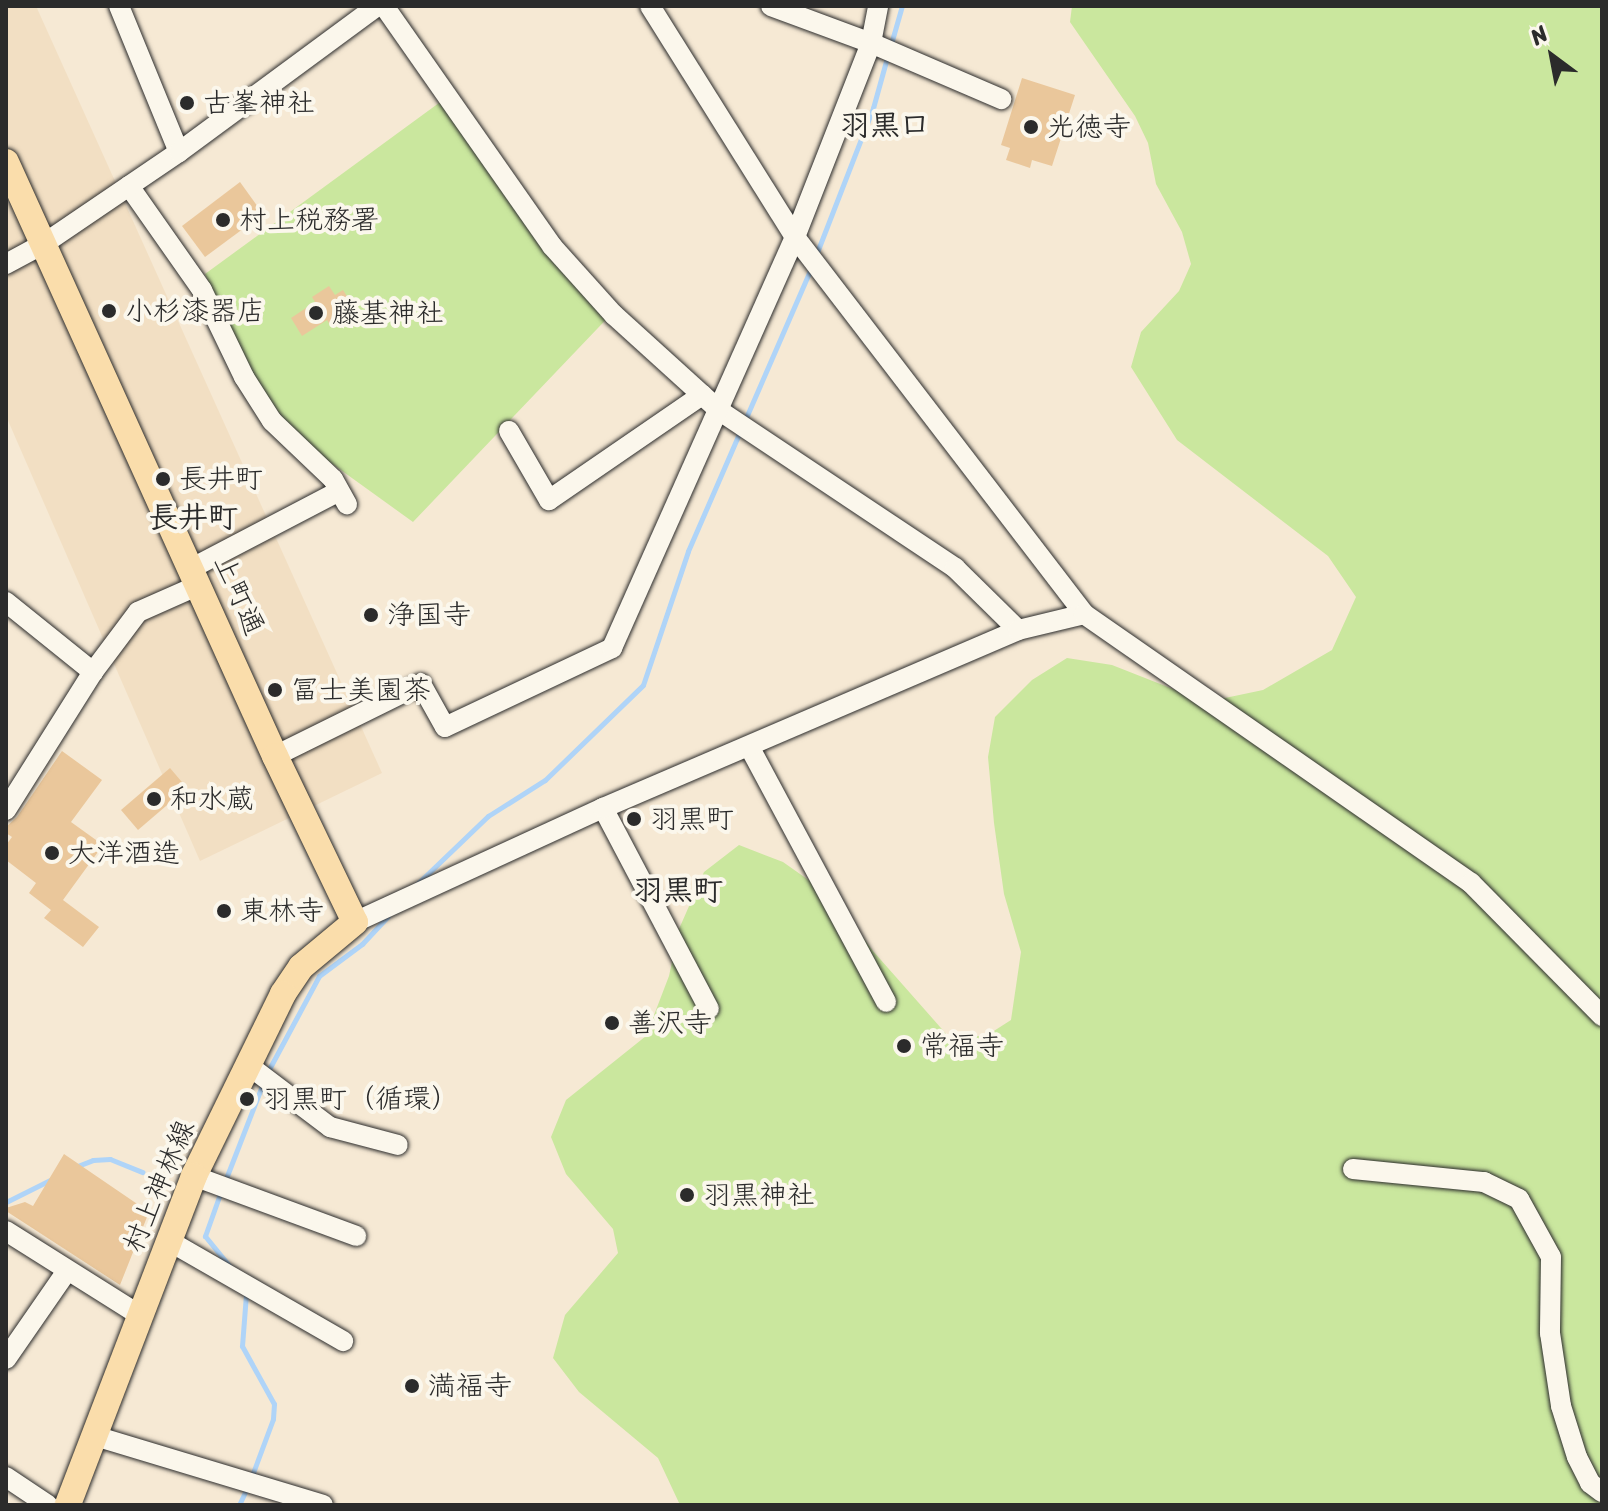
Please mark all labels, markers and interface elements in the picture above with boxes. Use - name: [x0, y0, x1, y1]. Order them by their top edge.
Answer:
- text: N: [1522, 15, 1556, 56]
- north arrow: [1512, 16, 1592, 96]
- place label: 古峯神社: [203, 86, 315, 120]
- marker: 古峯神社: [178, 94, 196, 112]
- district label: 羽黒口: [840, 107, 930, 143]
- place label: 光徳寺: [1047, 110, 1131, 144]
- marker: 光徳寺: [1022, 118, 1040, 136]
- place label: 村上税務署: [239, 203, 379, 237]
- marker: 村上税務署: [214, 211, 232, 229]
- place label: 小杉漆器店: [125, 294, 265, 328]
- place label: 藤基神社: [332, 296, 444, 330]
- marker: 小杉漆器店: [100, 302, 118, 320]
- marker: 藤基神社: [307, 304, 325, 322]
- place label: 長井町: [179, 462, 263, 496]
- marker: 長井町: [154, 470, 172, 488]
- district label: 長井町: [148, 499, 238, 535]
- street label: 上町通: [207, 550, 271, 640]
- place label: 浄国寺: [387, 598, 471, 632]
- marker: 浄国寺: [362, 606, 380, 624]
- place label: 冨士美園茶: [291, 673, 431, 707]
- marker: 冨士美園茶: [266, 681, 284, 699]
- place label: 和水蔵: [170, 782, 254, 816]
- marker: 和水蔵: [145, 790, 163, 808]
- place label: 羽黒町: [650, 802, 734, 836]
- marker: 羽黒町: [625, 810, 643, 828]
- place label: 大洋酒造: [68, 836, 180, 870]
- marker: 大洋酒造: [43, 844, 61, 862]
- district label: 羽黒町: [633, 872, 723, 908]
- place label: 東林寺: [240, 894, 324, 928]
- marker: 東林寺: [215, 902, 233, 920]
- place label: 善沢寺: [628, 1006, 712, 1040]
- marker: 善沢寺: [603, 1014, 621, 1032]
- place label: 常福寺: [920, 1029, 1004, 1063]
- marker: 常福寺: [895, 1037, 913, 1055]
- place label: 羽黒町（循環）: [263, 1082, 459, 1116]
- marker: 羽黒町（循環）: [238, 1090, 256, 1108]
- street label: 村上神林線: [116, 1115, 202, 1257]
- place label: 羽黒神社: [703, 1178, 815, 1212]
- marker: 羽黒神社: [678, 1186, 696, 1204]
- place label: 満福寺: [428, 1369, 512, 1403]
- marker: 満福寺: [403, 1377, 421, 1395]

